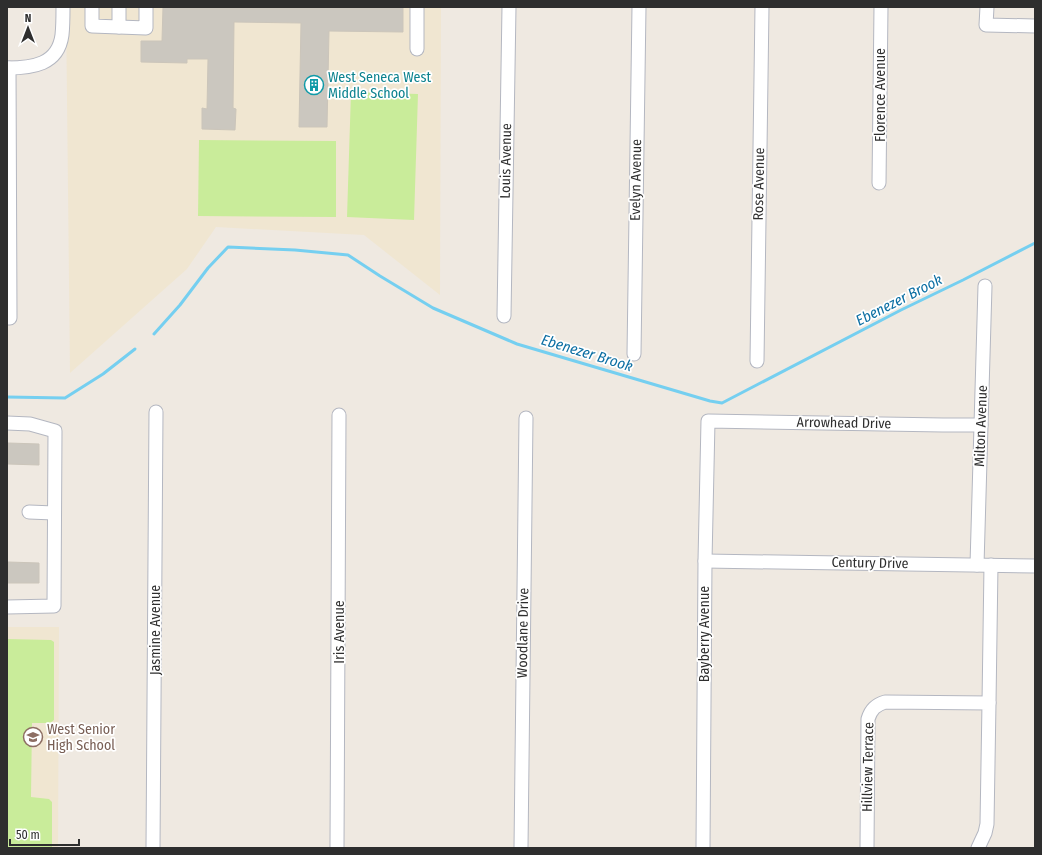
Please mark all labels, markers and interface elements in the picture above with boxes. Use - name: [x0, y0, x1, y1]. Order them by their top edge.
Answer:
- north arrow: [8, 8, 48, 48]
- text: N: [25, 12, 31, 25]
- street label: Florence Avenue: [872, 48, 889, 142]
- place label: West Seneca West Middle School: [328, 69, 432, 102]
- building icon: West Seneca West Middle School: [303, 74, 325, 96]
- street label: Louis Avenue: [497, 123, 515, 199]
- street label: Evelyn Avenue: [627, 139, 645, 221]
- street label: Rose Avenue: [750, 147, 768, 221]
- water label: Ebenezer Brook: [853, 270, 946, 330]
- water label: Ebenezer Brook: [539, 331, 635, 376]
- street label: Milton Avenue: [971, 385, 991, 467]
- street label: Arrowhead Drive: [796, 414, 892, 432]
- street label: Century Drive: [831, 554, 909, 572]
- street label: Jasmine Avenue: [147, 585, 164, 675]
- street label: Bayberry Avenue: [696, 586, 713, 682]
- street label: Woodlane Drive: [514, 588, 532, 678]
- street label: Iris Avenue: [331, 600, 348, 664]
- place label: West Senior High School: [47, 721, 115, 754]
- street label: Hillview Terrace: [859, 722, 877, 812]
- school or university icon: West Senior High School: [22, 726, 44, 748]
- scale bar: [10, 821, 79, 847]
- text: 50 m: [16, 828, 40, 842]

